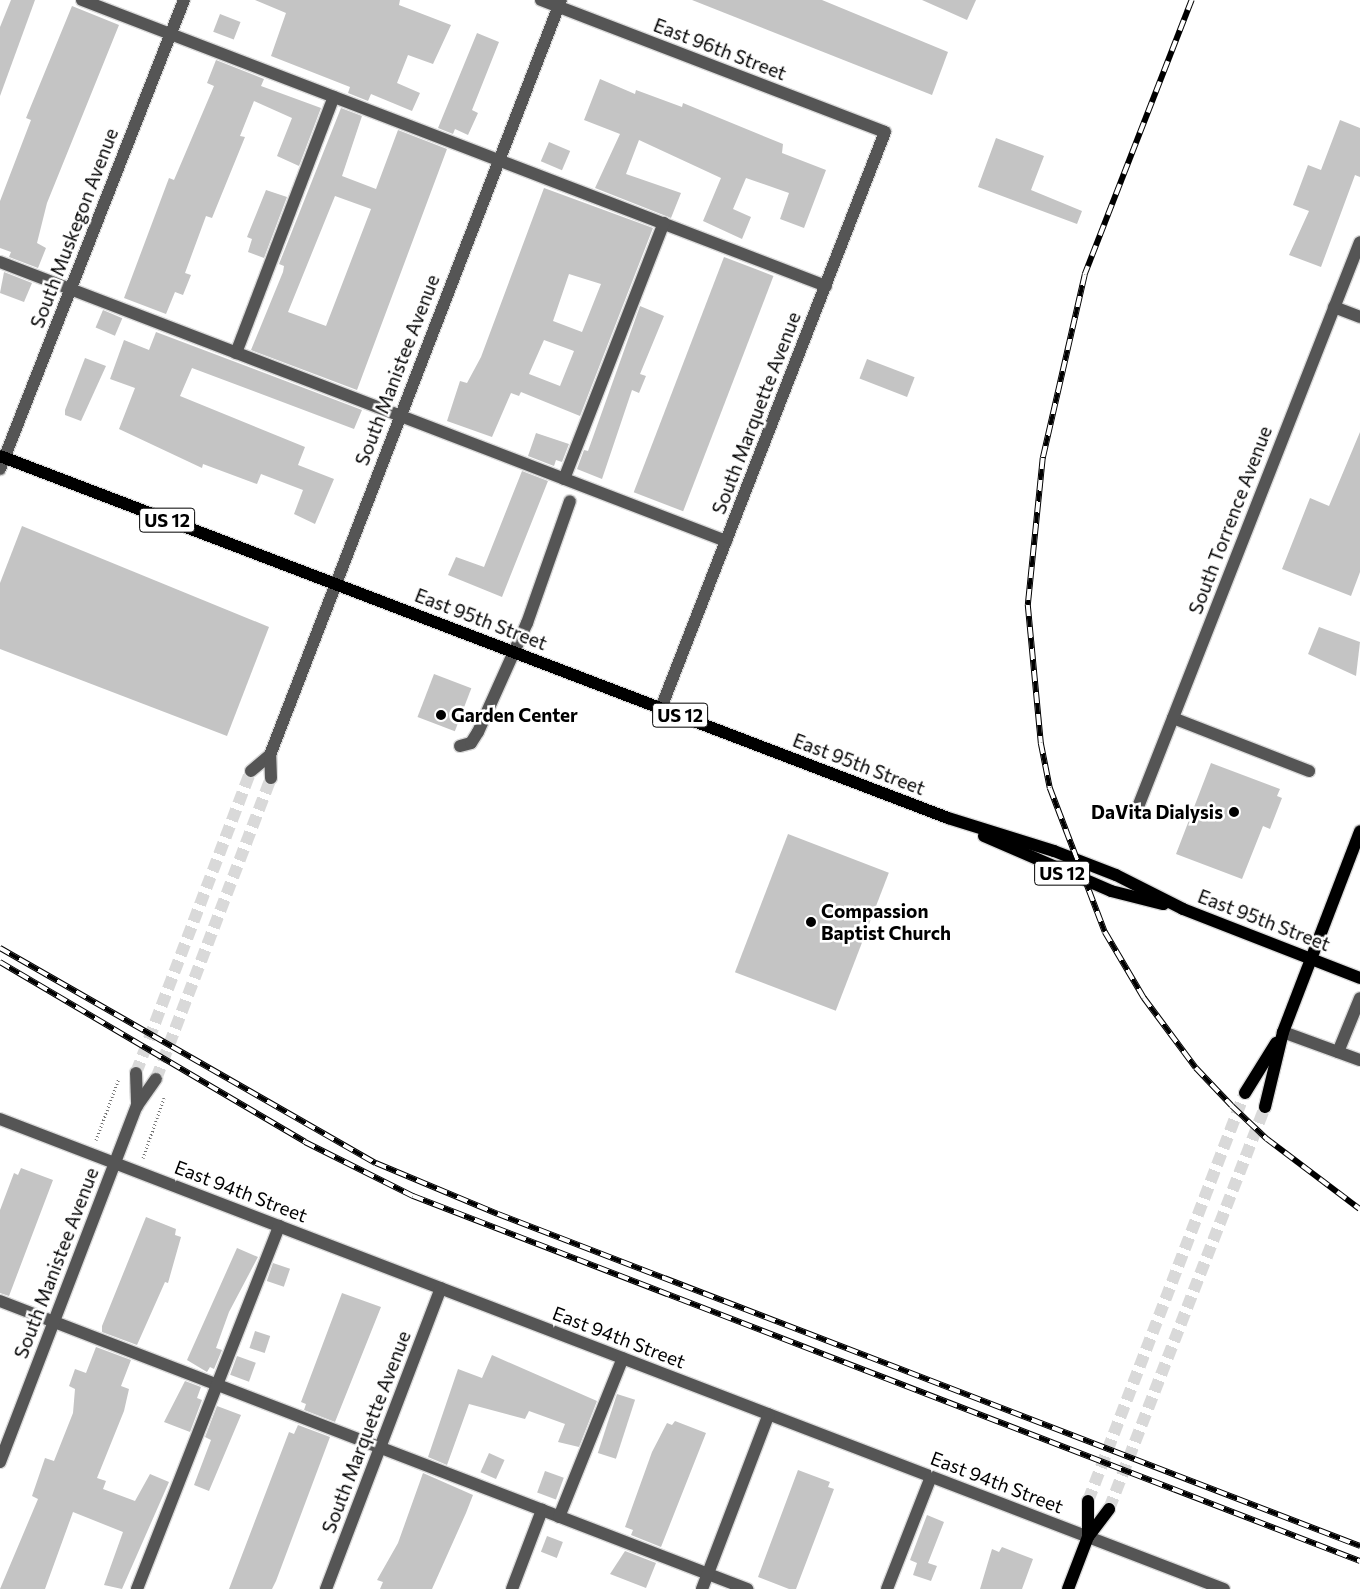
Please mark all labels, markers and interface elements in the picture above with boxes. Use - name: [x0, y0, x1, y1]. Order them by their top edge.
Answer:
- street label: East 96th Street: [650, 13, 790, 85]
- street label: South Muskegon Avenue: [25, 125, 123, 331]
- street label: South Manistee Avenue: [350, 271, 444, 469]
- street label: South Marquette Avenue: [707, 309, 805, 517]
- street label: South Torrence Avenue: [1184, 423, 1276, 617]
- road number: US 12: [138, 504, 196, 536]
- street label: East 95th Street: [412, 583, 550, 655]
- road number: US 12: [651, 700, 709, 730]
- place label: Garden Center: [451, 704, 578, 726]
- marker: Garden Center: [435, 709, 447, 721]
- street label: East 95th Street: [790, 728, 928, 800]
- place label: DaVita Dialysis: [1091, 801, 1223, 823]
- marker: DaVita Dialysis: [1227, 805, 1241, 819]
- road number: US 12: [1033, 858, 1091, 888]
- street label: East 95th Street: [1195, 884, 1333, 956]
- place label: Compassion Baptist Church: [821, 900, 951, 944]
- marker: Compassion Baptist Church: [805, 916, 817, 928]
- street label: East 94th Street: [171, 1155, 311, 1227]
- street label: South Manistee Avenue: [9, 1164, 103, 1362]
- street label: East 94th Street: [549, 1301, 689, 1373]
- street label: South Marquette Avenue: [317, 1328, 415, 1536]
- street label: East 94th Street: [927, 1446, 1067, 1518]

